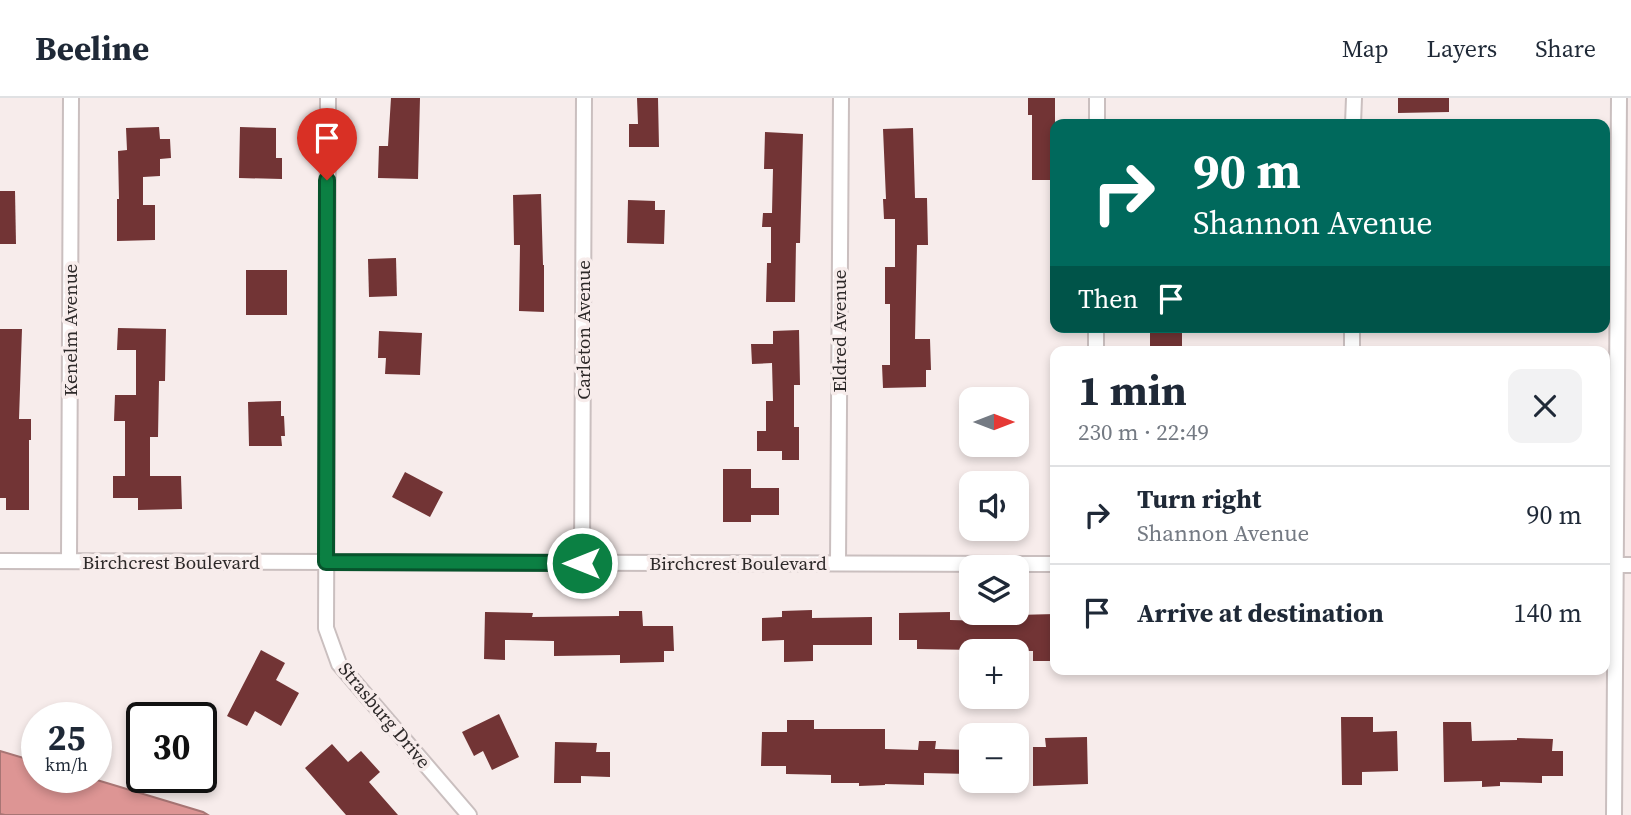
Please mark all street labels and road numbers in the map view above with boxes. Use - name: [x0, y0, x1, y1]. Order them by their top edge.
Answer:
- street label: Carleton Avenue: [570, 260, 596, 400]
- street label: Kenelm Avenue: [57, 264, 83, 396]
- street label: Eldred Avenue: [826, 269, 852, 393]
- street label: Birchcrest Boulevard: [82, 549, 260, 575]
- street label: Birchcrest Boulevard: [649, 550, 827, 576]
- street label: Strasburg Drive: [333, 656, 437, 774]

